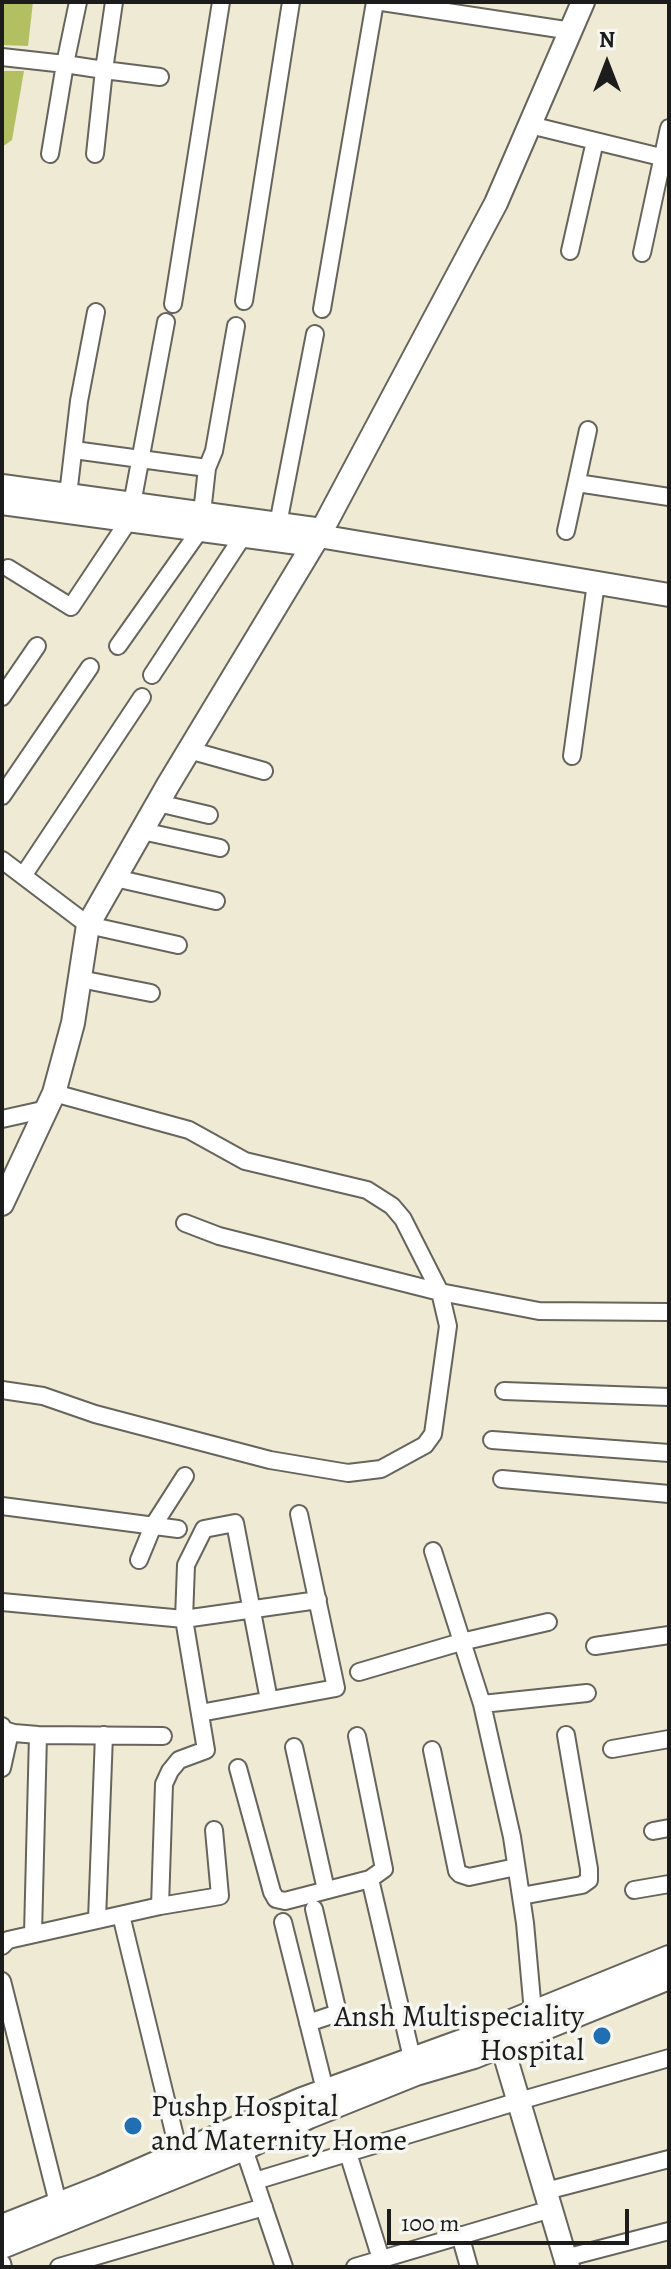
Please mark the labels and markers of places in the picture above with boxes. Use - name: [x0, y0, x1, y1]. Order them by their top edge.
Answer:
- place label: Ansh Multispeciality Hospital: [334, 2001, 584, 2072]
- marker: Ansh Multispeciality Hospital: [591, 2025, 613, 2047]
- place label: Pushp Hospital and Maternity Home: [151, 2091, 407, 2162]
- marker: Pushp Hospital and Maternity Home: [122, 2115, 144, 2137]

